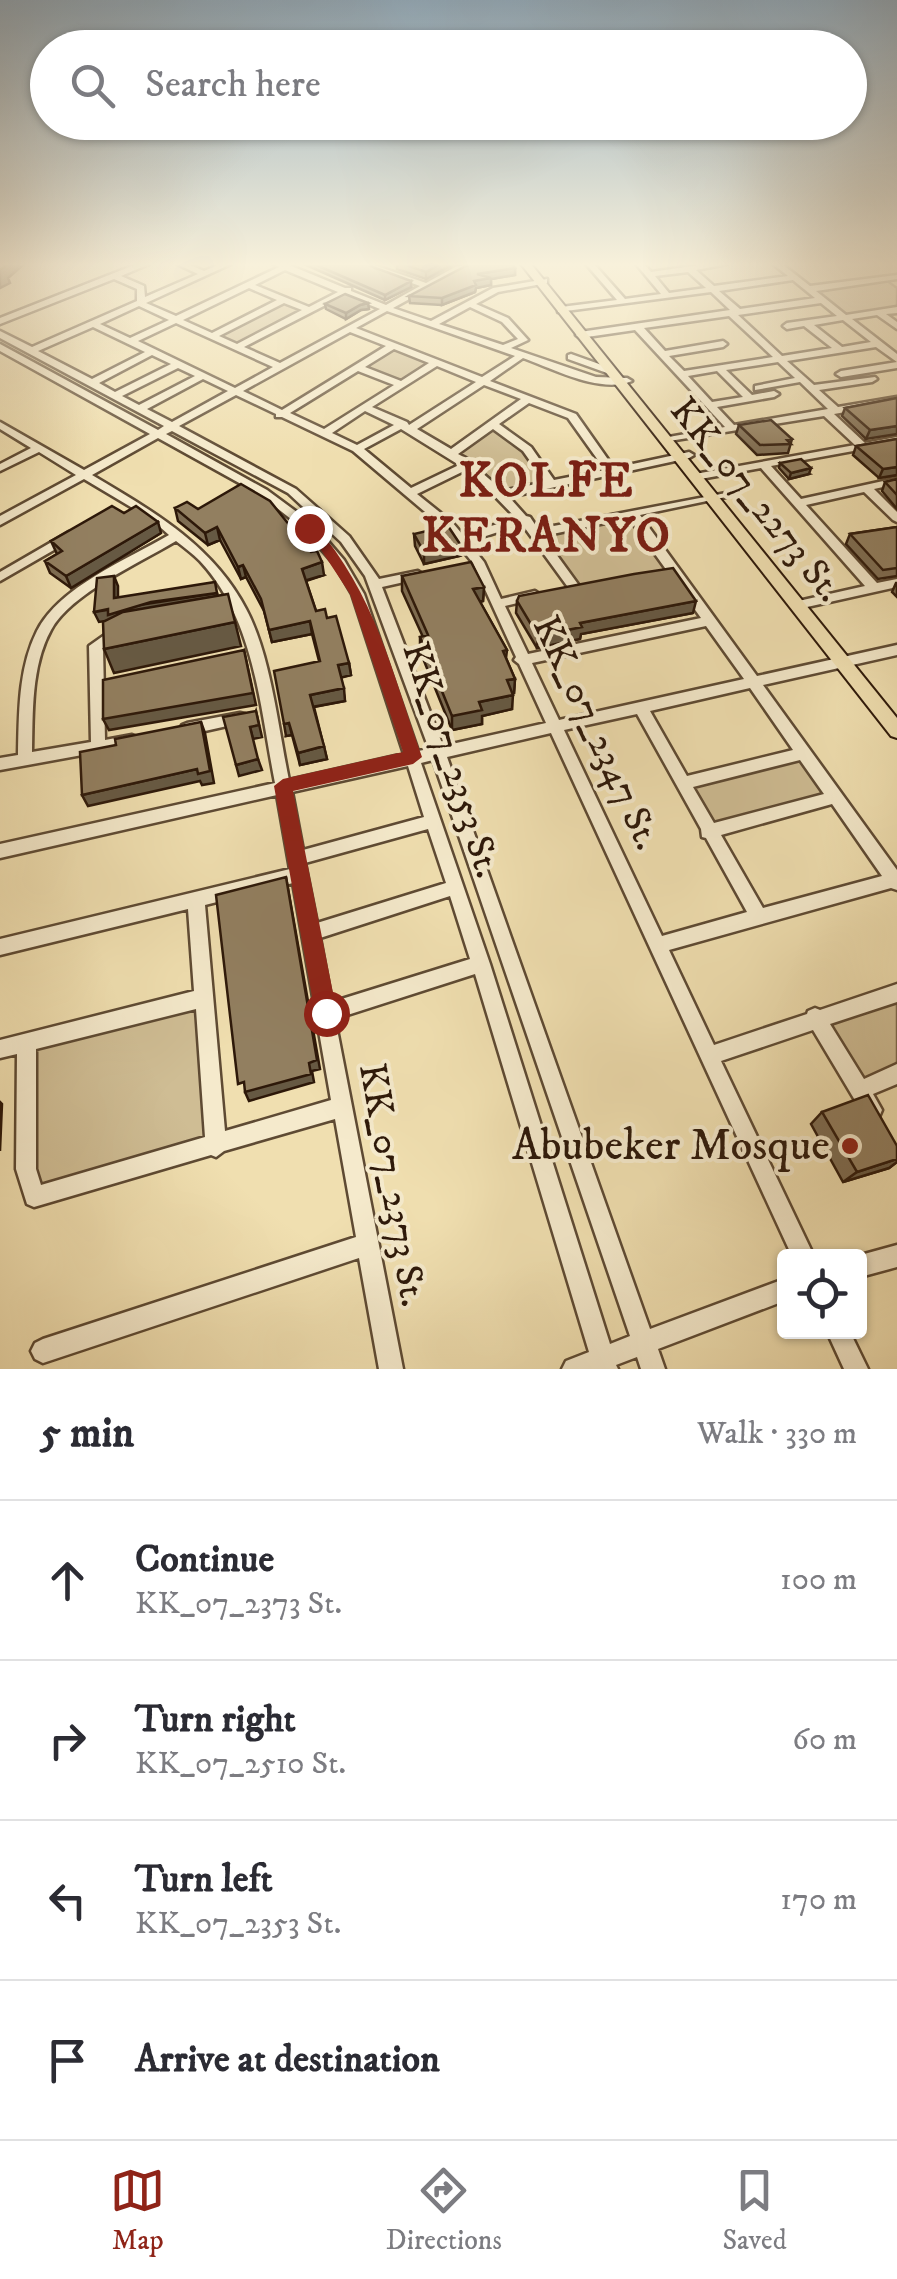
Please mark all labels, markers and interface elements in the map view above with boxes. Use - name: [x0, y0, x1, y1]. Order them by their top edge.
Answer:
- search box: [30, 30, 867, 140]
- icon: search: [65, 58, 120, 113]
- text: Search here: [145, 61, 321, 109]
- street label: KK_07_2273 St.: [659, 388, 853, 612]
- district label: KOLFE KERANYO: [422, 452, 672, 567]
- route end: [287, 506, 333, 552]
- street label: KK_07_2347 St.: [521, 608, 671, 858]
- street label: KK_07_2353 St.: [390, 636, 512, 884]
- route start: [304, 991, 350, 1037]
- street label: KK_07_2373 St.: [347, 1060, 437, 1310]
- place label: Abubeker Mosque: [512, 1118, 830, 1174]
- marker: Abubeker Mosque: [839, 1135, 861, 1157]
- map controls: [777, 1249, 867, 1339]
- button: locate: [777, 1249, 867, 1339]
- text: 5 min: [40, 1408, 134, 1460]
- text: Walk · 330 m: [697, 1414, 857, 1454]
- text: Continue: [135, 1536, 274, 1584]
- icon: ahead: [40, 1553, 95, 1608]
- text: 100 m: [780, 1560, 857, 1600]
- text: KK_07_2373 St.: [135, 1584, 342, 1624]
- text: Turn right: [135, 1696, 296, 1744]
- icon: right: [40, 1713, 95, 1768]
- text: 60 m: [792, 1720, 857, 1760]
- text: KK_07_2510 St.: [135, 1744, 346, 1784]
- text: Turn left: [135, 1856, 273, 1904]
- icon: left: [40, 1873, 95, 1928]
- text: 170 m: [780, 1880, 857, 1920]
- text: KK_07_2353 St.: [135, 1904, 341, 1944]
- icon: arrive: [40, 2033, 95, 2088]
- text: Arrive at destination: [135, 2036, 440, 2084]
- tab: Map: [110, 2163, 165, 2258]
- tab: Directions: [386, 2163, 502, 2258]
- tab: Saved: [722, 2163, 787, 2258]

